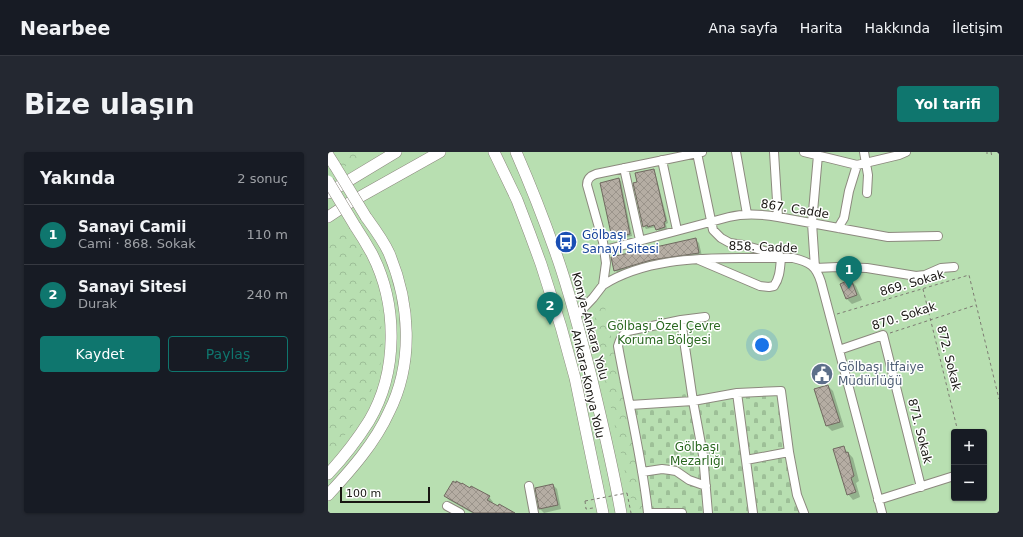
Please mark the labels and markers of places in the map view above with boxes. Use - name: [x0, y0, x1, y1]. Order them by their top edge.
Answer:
- place label: Gölbaşı Sanayi Sitesi: [582, 228, 659, 256]
- bus stop icon: Gölbaşı Sanayi Sitesi: [553, 229, 579, 255]
- pin: 1: [836, 256, 862, 289]
- pin: 2: [537, 292, 563, 325]
- place label: Gölbaşı İtfaiye Müdürlüğü: [838, 359, 924, 388]
- public building icon: Gölbaşı İtfaiye Müdürlüğü: [809, 361, 835, 387]

